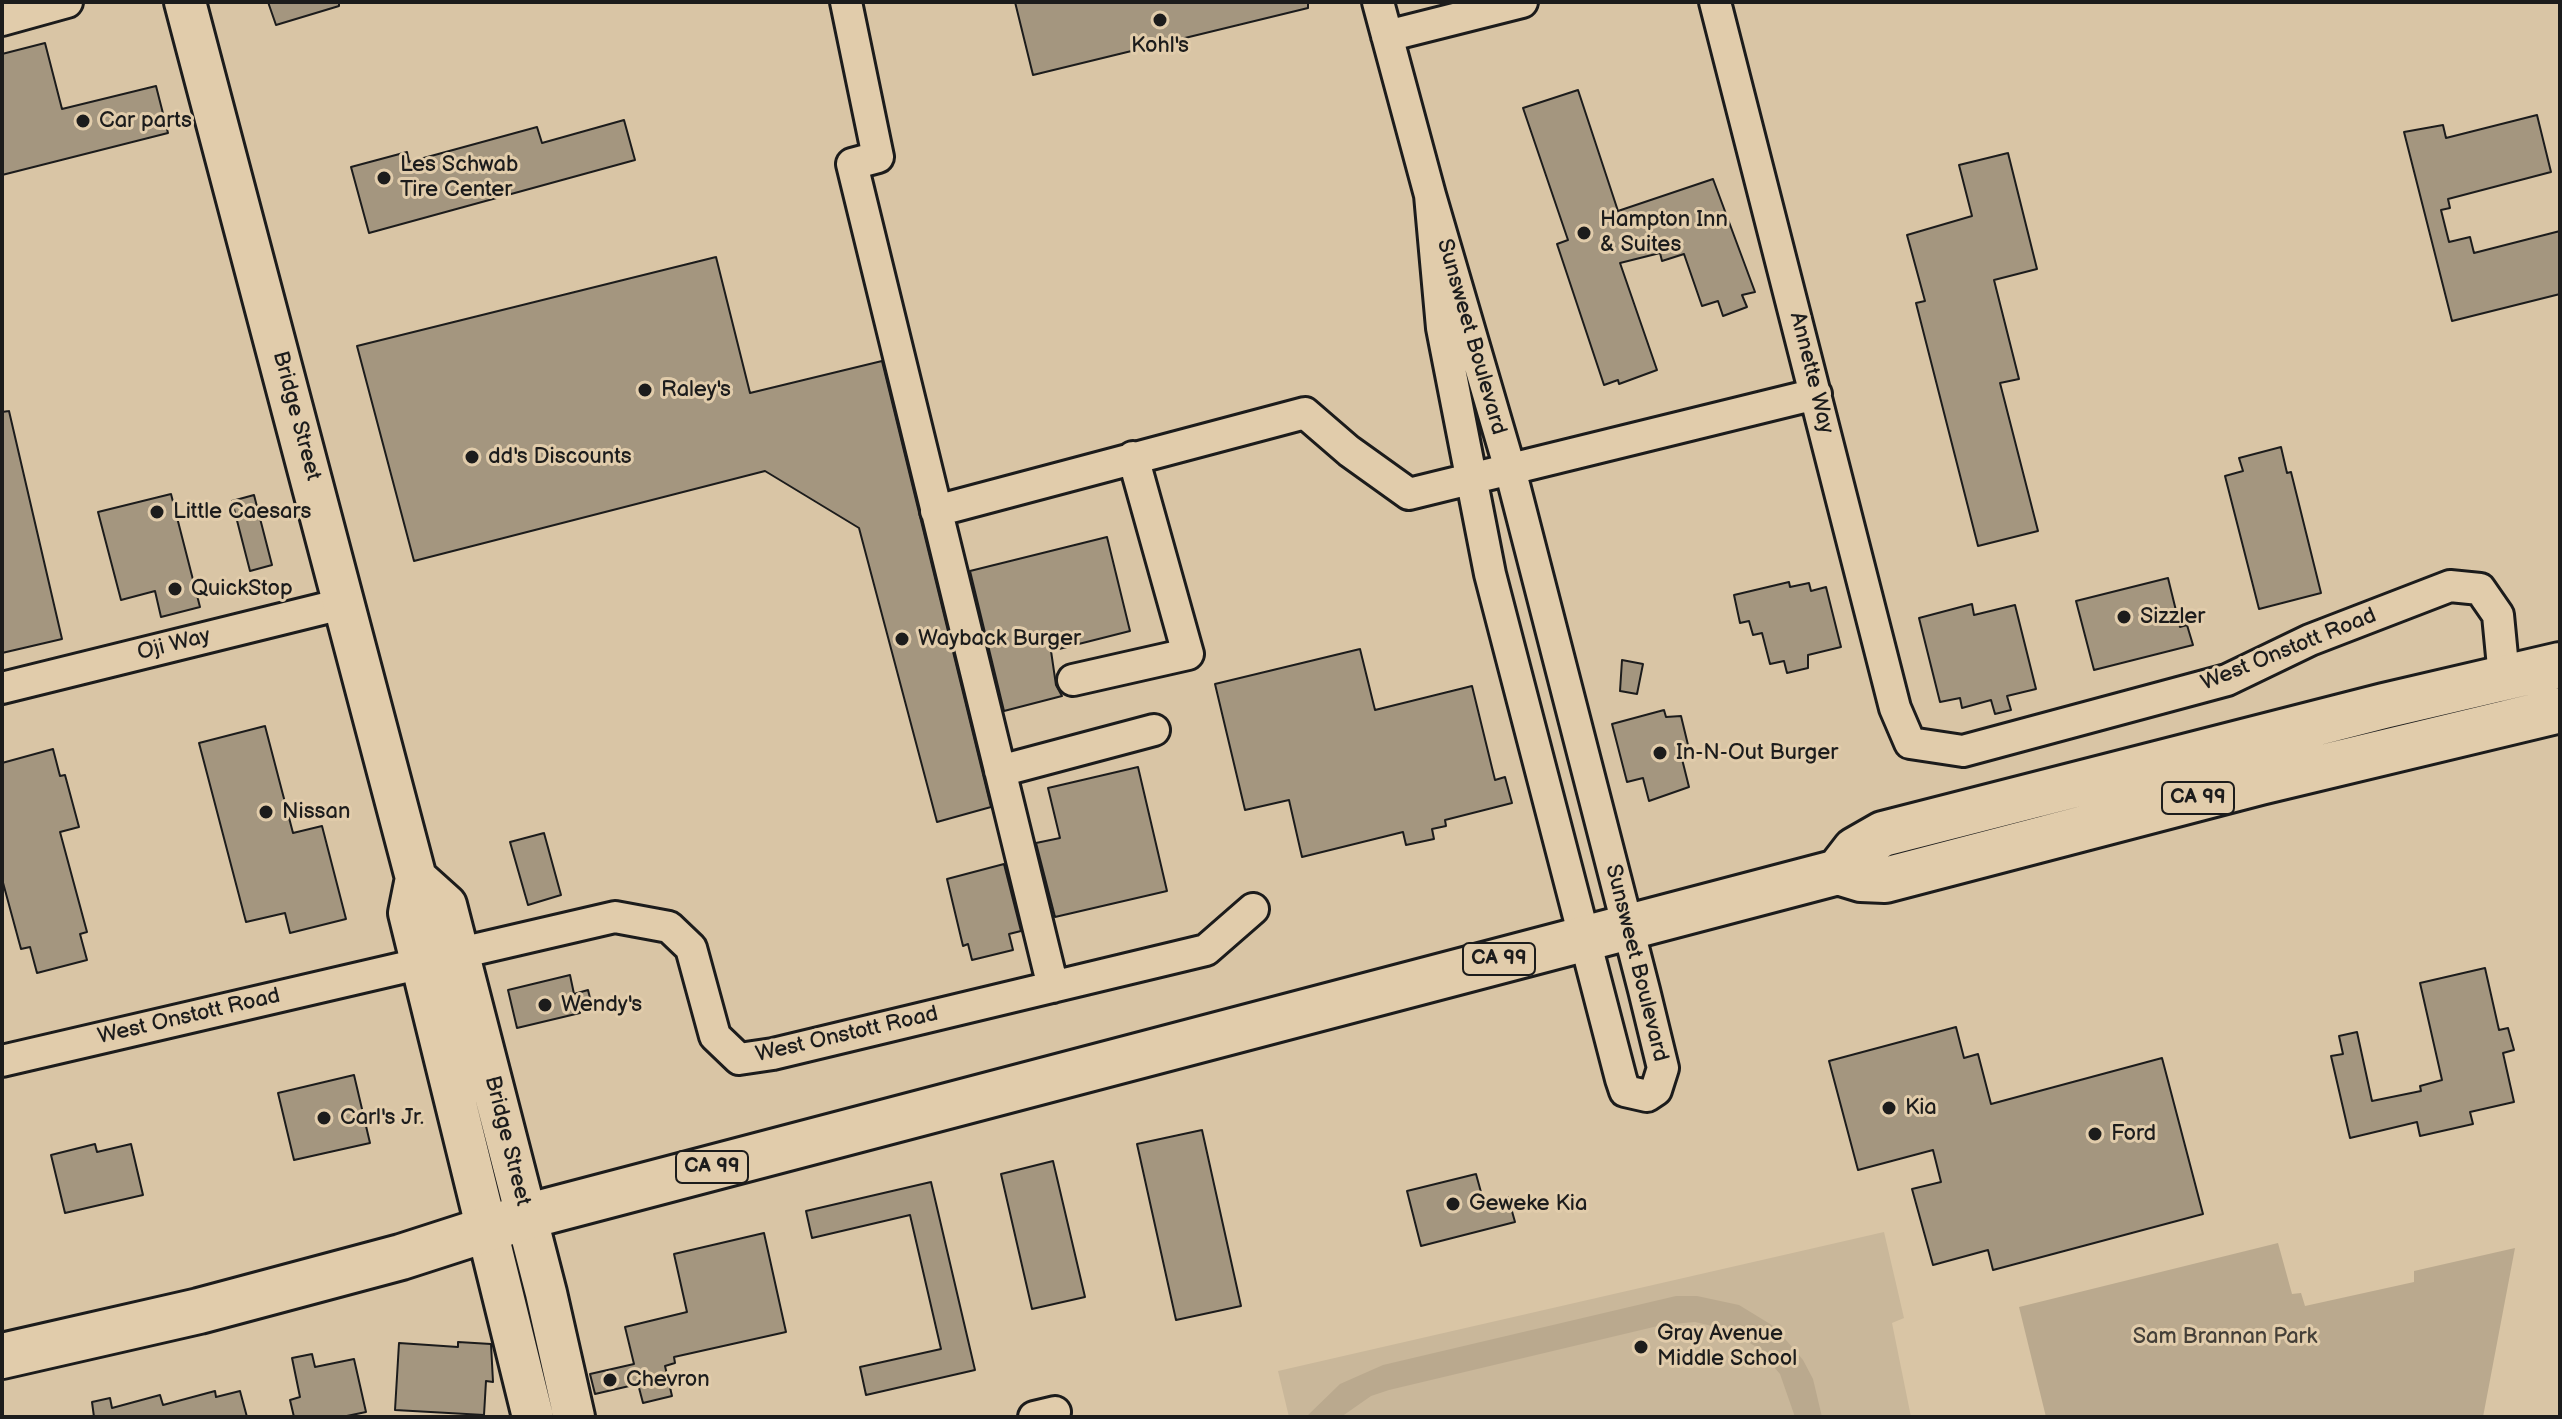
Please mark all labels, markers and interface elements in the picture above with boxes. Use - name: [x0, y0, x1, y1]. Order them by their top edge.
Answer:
- marker: Kohl's: [1151, 11, 1169, 29]
- place label: Kohl's: [1131, 33, 1189, 59]
- place label: Car parts: [99, 108, 192, 134]
- marker: Car parts: [74, 112, 92, 130]
- place label: Les Schwab Tire Center: [400, 152, 518, 204]
- marker: Les Schwab Tire Center: [375, 169, 393, 187]
- place label: Hampton Inn & Suites: [1600, 207, 1728, 258]
- marker: Hampton Inn & Suites: [1575, 224, 1593, 242]
- street label: Sunsweet Boulevard: [1430, 236, 1512, 438]
- street label: Annette Way: [1783, 309, 1839, 437]
- street label: Bridge Street: [266, 348, 326, 484]
- place label: Raley's: [661, 377, 731, 403]
- marker: Raley's: [636, 381, 654, 399]
- place label: dd's Discounts: [488, 444, 632, 470]
- marker: dd's Discounts: [463, 448, 481, 466]
- place label: Little Caesars: [173, 499, 311, 525]
- marker: Little Caesars: [148, 503, 166, 521]
- place label: QuickStop: [191, 576, 293, 602]
- marker: QuickStop: [166, 580, 184, 598]
- street label: West Onstott Road: [2198, 603, 2380, 697]
- place label: Sizzler: [2140, 604, 2205, 630]
- marker: Sizzler: [2115, 608, 2133, 626]
- street label: Oji Way: [135, 623, 213, 667]
- place label: Wayback Burger: [918, 626, 1081, 652]
- marker: Wayback Burger: [893, 630, 911, 648]
- place label: In-N-Out Burger: [1676, 740, 1838, 766]
- marker: In-N-Out Burger: [1651, 744, 1669, 762]
- road number: CA 99: [2162, 782, 2234, 814]
- place label: Nissan: [282, 799, 350, 825]
- marker: Nissan: [257, 803, 275, 821]
- street label: Sunsweet Boulevard: [1599, 862, 1673, 1064]
- road number: CA 99: [1463, 943, 1535, 975]
- street label: West Onstott Road: [95, 983, 283, 1051]
- place label: Wendy's: [561, 992, 642, 1018]
- marker: Wendy's: [536, 996, 554, 1014]
- street label: West Onstott Road: [753, 1001, 941, 1069]
- street label: Bridge Street: [478, 1073, 536, 1209]
- place label: Kia: [1905, 1095, 1937, 1121]
- marker: Kia: [1880, 1099, 1898, 1117]
- place label: Carl's Jr.: [340, 1105, 424, 1131]
- marker: Carl's Jr.: [315, 1109, 333, 1127]
- place label: Ford: [2111, 1121, 2156, 1147]
- marker: Ford: [2086, 1125, 2104, 1143]
- road number: CA 99: [676, 1151, 748, 1183]
- place label: Geweke Kia: [1469, 1191, 1587, 1217]
- marker: Geweke Kia: [1444, 1195, 1462, 1213]
- place label: Gray Avenue Middle School: [1657, 1321, 1797, 1372]
- park label: Sam Brannan Park: [2133, 1324, 2317, 1350]
- marker: Gray Avenue Middle School: [1632, 1338, 1650, 1356]
- place label: Chevron: [626, 1367, 710, 1393]
- marker: Chevron: [601, 1371, 619, 1389]

